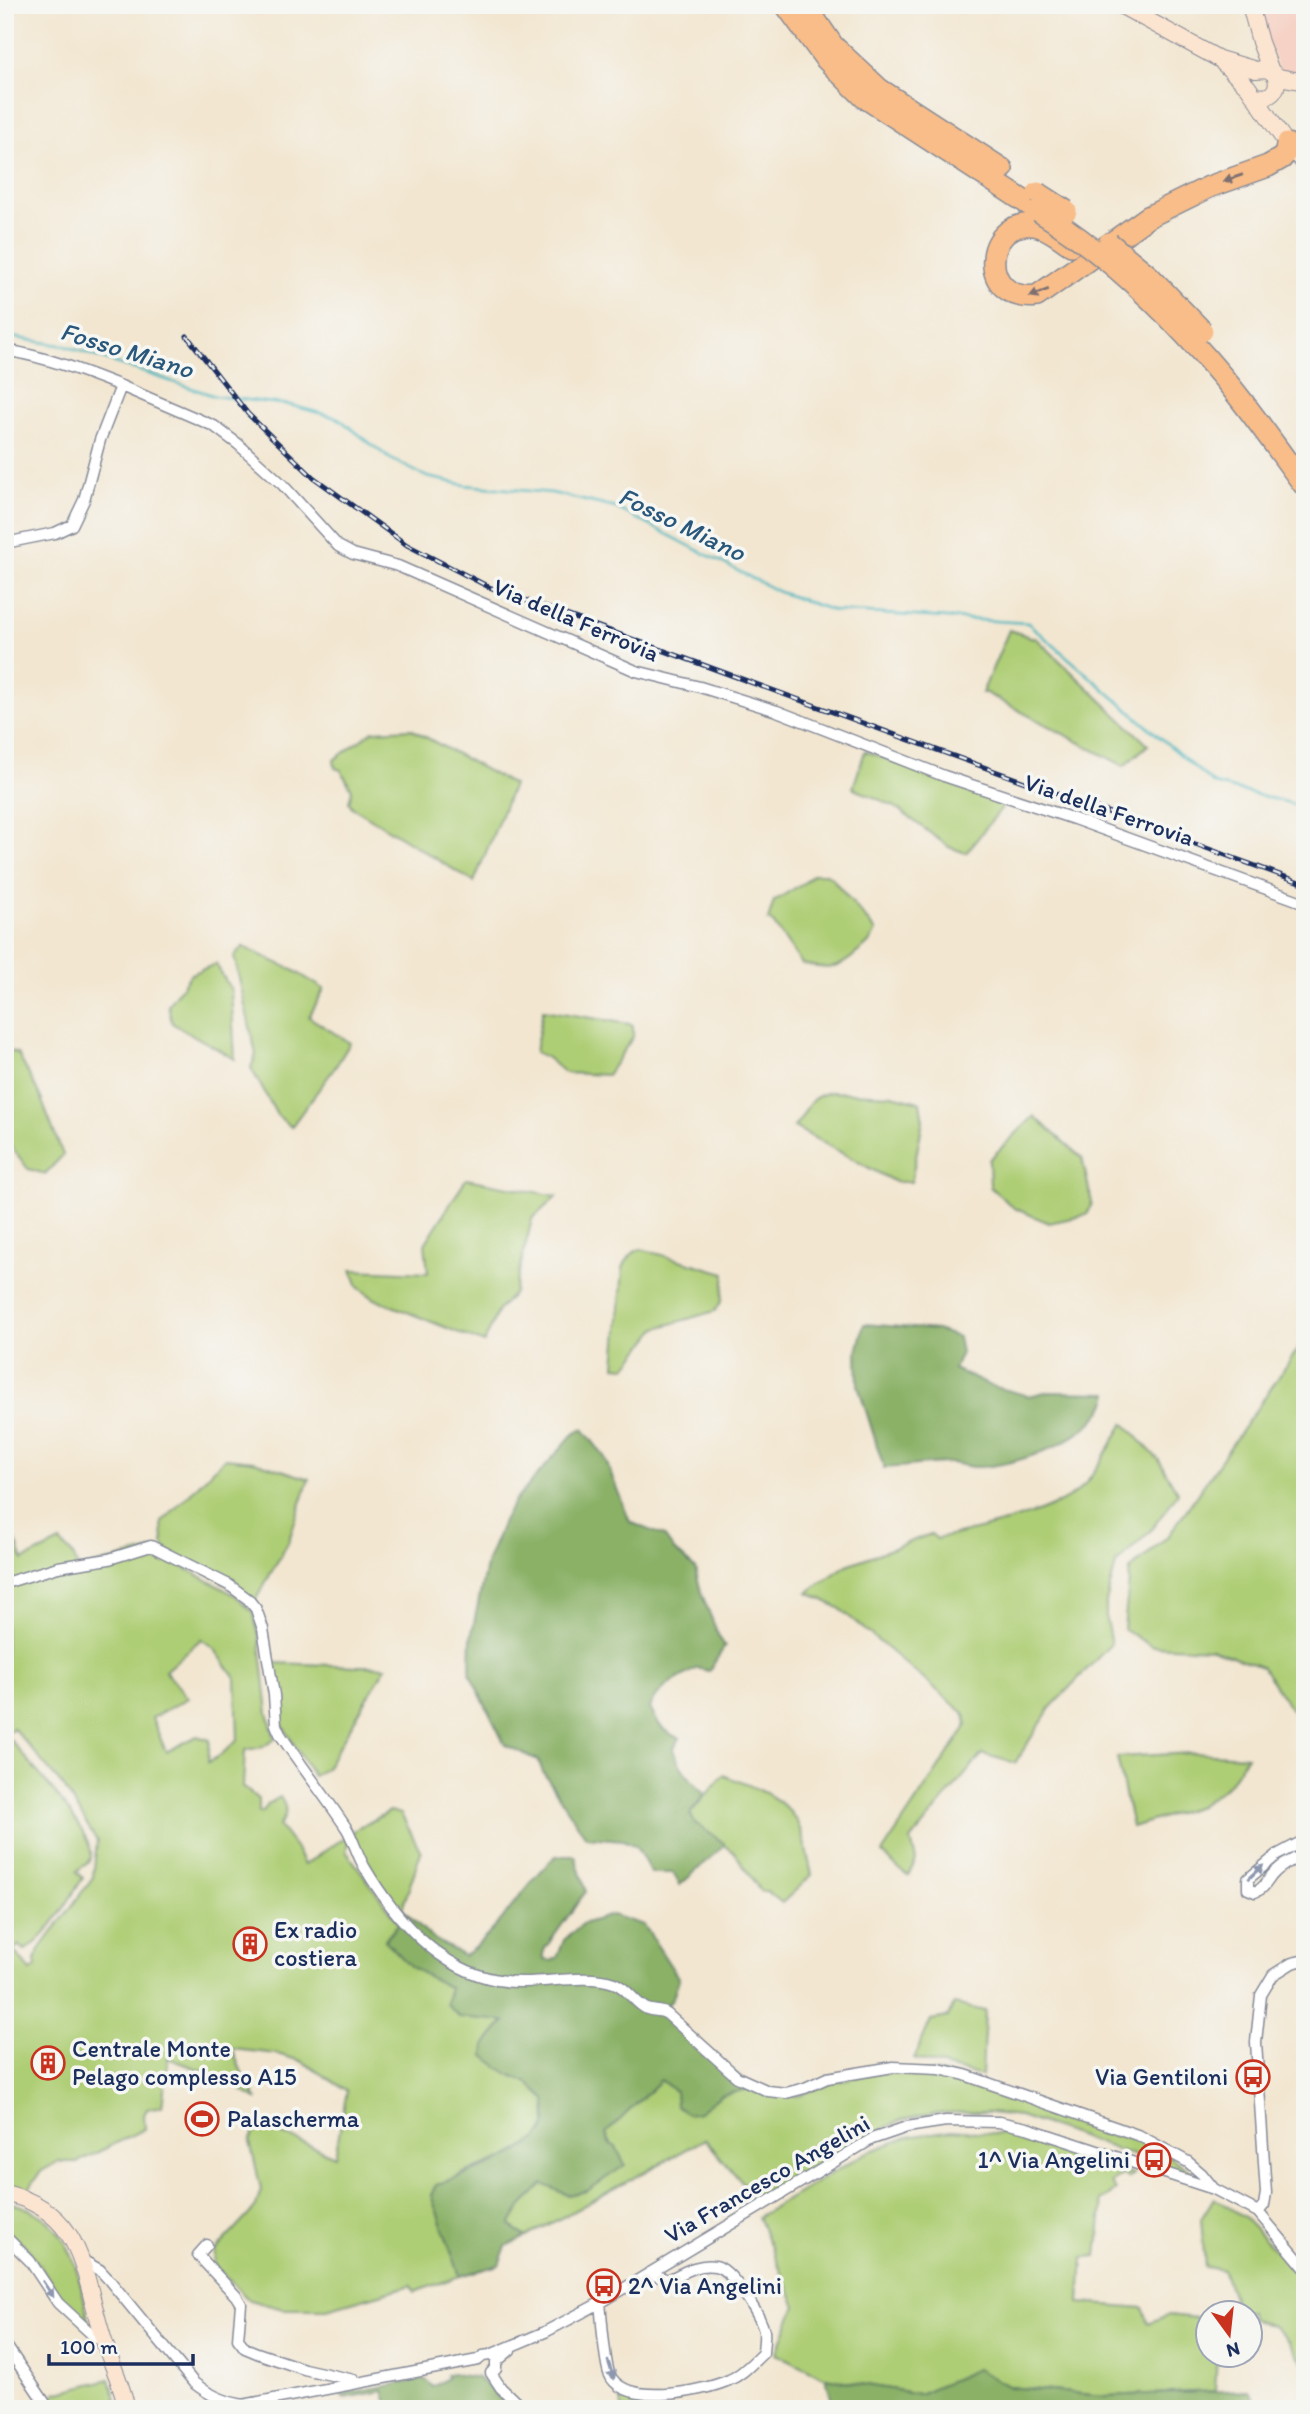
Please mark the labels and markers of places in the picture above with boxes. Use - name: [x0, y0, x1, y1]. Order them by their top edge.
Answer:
- place label: Ex radio costiera: [274, 1915, 357, 1972]
- building icon: Ex radio costiera: [231, 1925, 269, 1963]
- place label: Centrale Monte Pelago complesso A15: [72, 2034, 297, 2091]
- building icon: Centrale Monte Pelago complesso A15: [29, 2044, 67, 2082]
- bus stop icon: Via Gentiloni: [1234, 2058, 1272, 2096]
- place label: Via Gentiloni: [1095, 2062, 1228, 2091]
- sports icon: Palascherma: [183, 2100, 221, 2138]
- place label: Palascherma: [227, 2104, 360, 2133]
- bus stop icon: 1^ Via Angelini: [1135, 2141, 1173, 2179]
- place label: 1^ Via Angelini: [978, 2145, 1130, 2174]
- bus stop icon: 2^ Via Angelini: [585, 2267, 623, 2305]
- place label: 2^ Via Angelini: [628, 2271, 782, 2300]

